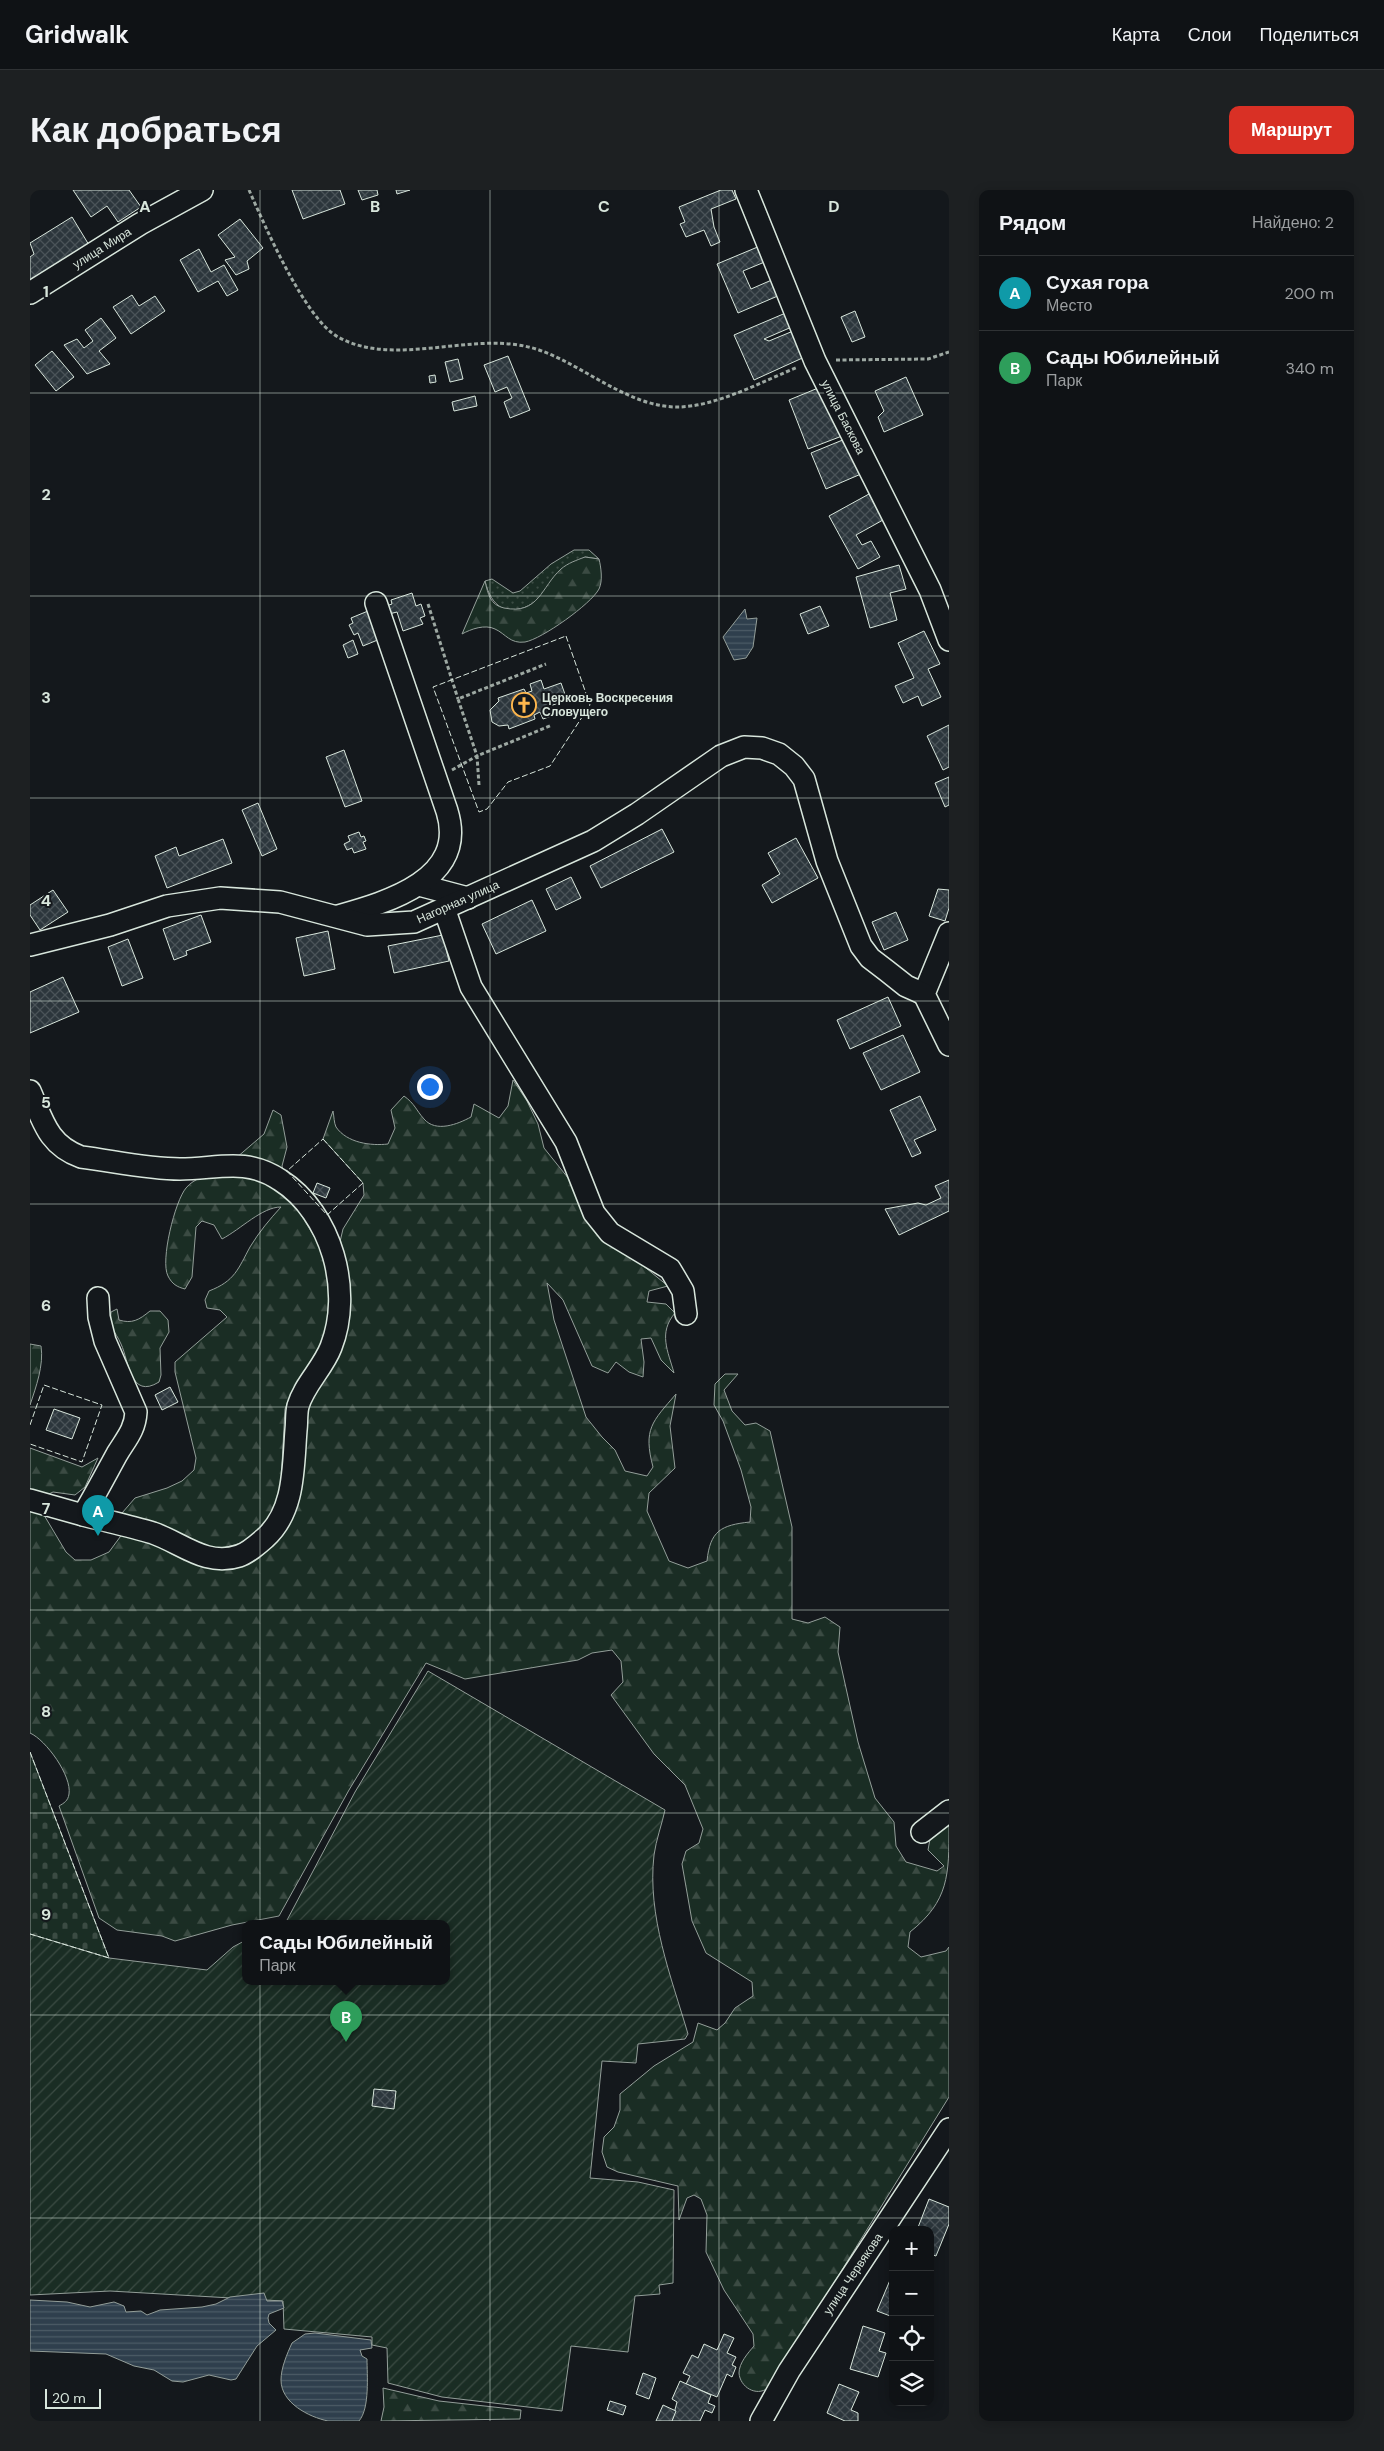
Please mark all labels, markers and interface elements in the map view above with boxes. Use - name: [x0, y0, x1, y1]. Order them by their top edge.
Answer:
- text: Gridwalk: [25, 19, 129, 50]
- text: Карта: [1112, 23, 1160, 47]
- text: Слои: [1188, 23, 1232, 47]
- text: Поделиться: [1260, 23, 1359, 47]
- button: Маршрут: [1229, 106, 1354, 154]
- text: Как добраться: [30, 107, 282, 153]
- text: A: [139, 196, 151, 217]
- text: B: [370, 196, 380, 217]
- text: C: [598, 196, 610, 217]
- text: D: [828, 196, 840, 217]
- text: Рядом: [999, 209, 1066, 237]
- text: Найдено: 2: [1252, 212, 1334, 233]
- street label: улица Мира: [70, 223, 135, 272]
- text: Сухая гора: [1046, 270, 1149, 295]
- text: 1: [43, 281, 49, 302]
- text: A: [1009, 283, 1021, 304]
- text: 200 m: [1285, 283, 1334, 304]
- text: Место: [1046, 295, 1092, 316]
- text: Сады Юбилейный: [1046, 345, 1220, 370]
- text: B: [1010, 358, 1020, 379]
- text: 340 m: [1285, 358, 1334, 379]
- text: Парк: [1046, 370, 1082, 391]
- street label: улица Баскова: [817, 377, 869, 457]
- text: 2: [41, 484, 51, 505]
- text: 3: [41, 687, 51, 708]
- place label: Церковь Воскресения Словущего: [542, 690, 673, 720]
- church icon: Церковь Воскресения Словущего: [511, 692, 537, 718]
- street label: Нагорная улица: [414, 877, 502, 927]
- text: 4: [41, 890, 51, 911]
- your location: [417, 1074, 443, 1100]
- text: 5: [41, 1092, 51, 1113]
- text: 6: [41, 1295, 51, 1316]
- pin: A: [82, 1495, 114, 1536]
- text: 7: [42, 1498, 51, 1519]
- text: 8: [41, 1701, 51, 1722]
- text: 9: [41, 1904, 51, 1925]
- popup: [242, 1920, 450, 1985]
- text: Сады Юбилейный: [259, 1930, 433, 1955]
- text: Парк: [259, 1955, 295, 1976]
- pin: B: [330, 2001, 362, 2042]
- map controls: [889, 2226, 934, 2406]
- button: +: [889, 2226, 934, 2271]
- street label: улица Червякова: [820, 2230, 886, 2318]
- button: −: [889, 2271, 934, 2316]
- button: locate: [889, 2316, 934, 2361]
- button: layers: [889, 2361, 934, 2406]
- scale bar: [45, 2386, 101, 2409]
- text: 20 m: [52, 2389, 86, 2407]

